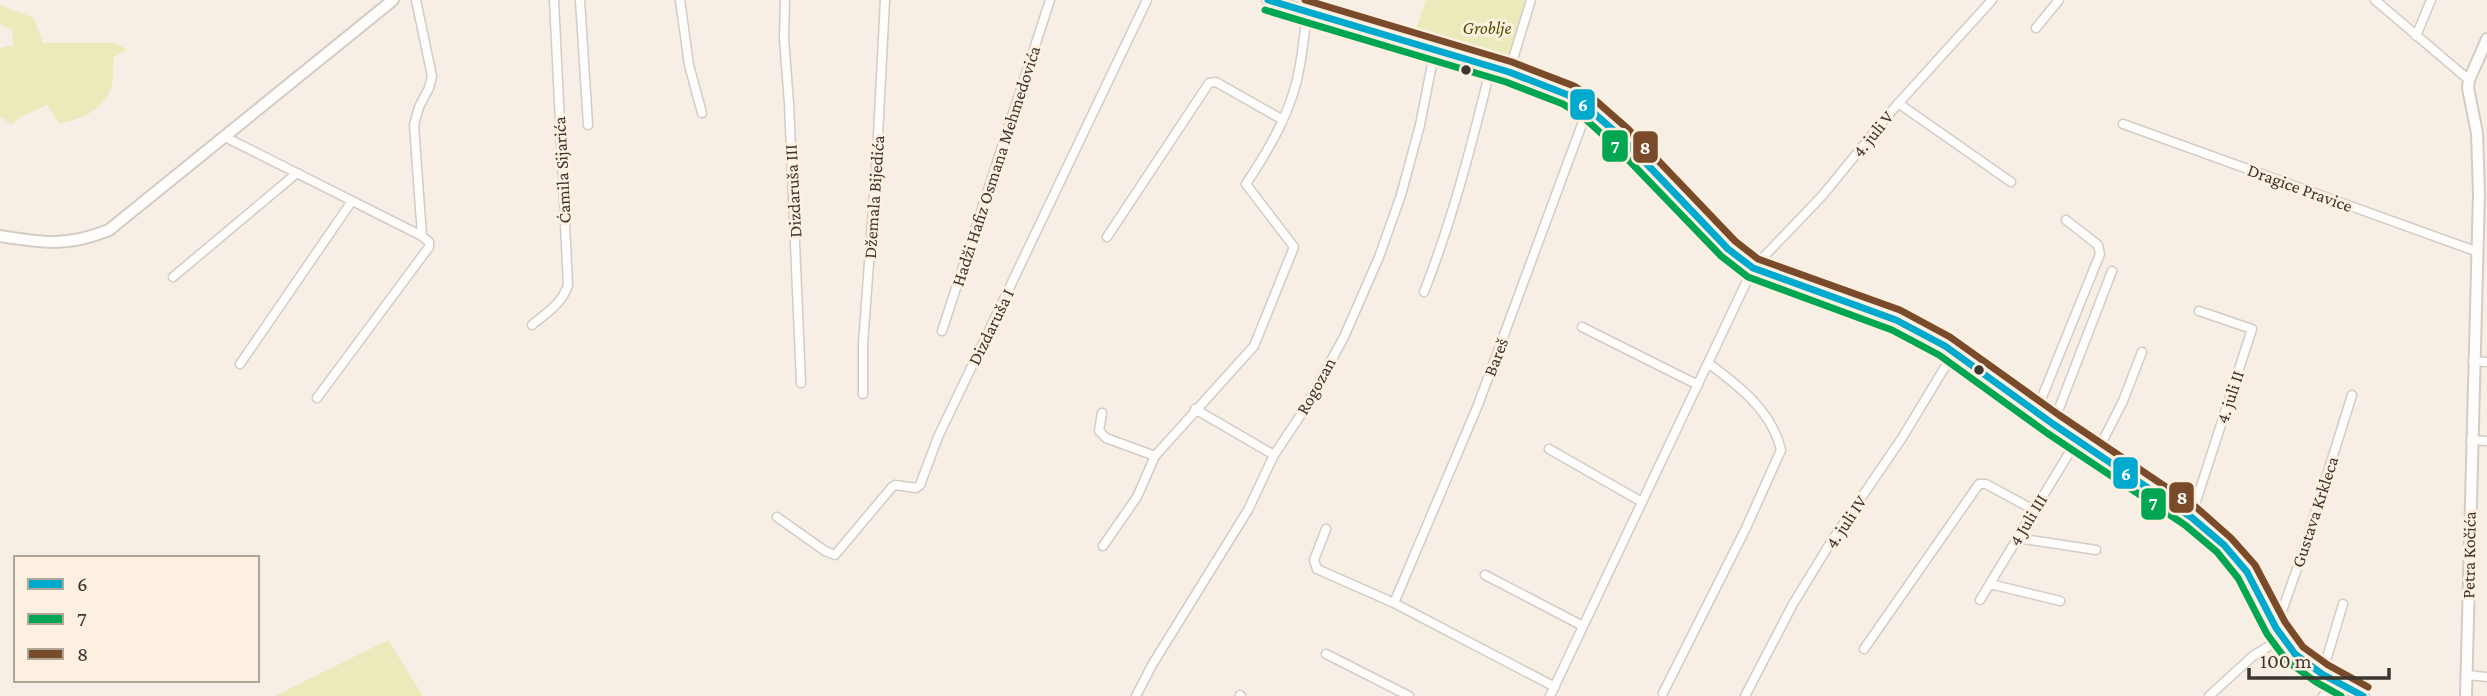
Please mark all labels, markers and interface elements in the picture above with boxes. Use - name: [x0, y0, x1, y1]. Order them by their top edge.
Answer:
- park label: Groblje: [1463, 18, 1512, 39]
- street label: Hadži Hafiz Osmana Mehmedovića: [948, 43, 1044, 289]
- unlabelled marker: [1459, 63, 1473, 77]
- line badge: 6: [1569, 88, 1596, 121]
- text: 6: [1578, 94, 1588, 115]
- street label: 4. juli V: [1848, 106, 1899, 162]
- street label: Ćamila Sijarića: [549, 116, 576, 224]
- line badge: 7: [1601, 129, 1629, 163]
- line badge: 8: [1632, 130, 1659, 164]
- street label: Džemala Bijedića: [860, 135, 889, 259]
- text: 7: [1610, 136, 1620, 157]
- text: 8: [1639, 137, 1651, 158]
- street label: Dizdaruša III: [781, 144, 805, 238]
- street label: Dragice Pravice: [2245, 160, 2355, 216]
- street label: Dizdaruša I: [964, 286, 1018, 368]
- street label: Bareš: [1480, 335, 1512, 379]
- street label: Rogozan: [1292, 354, 1340, 418]
- unlabelled marker: [1972, 363, 1986, 377]
- street label: 4. juli II: [2212, 368, 2249, 426]
- street label: Gustava Krkleca: [2288, 454, 2342, 570]
- line badge: 6: [2112, 456, 2139, 490]
- text: 6: [2121, 463, 2131, 484]
- line badge: 8: [2168, 481, 2195, 514]
- line badge: 7: [2140, 487, 2167, 521]
- text: 8: [2176, 487, 2188, 508]
- street label: 4. juli IV: [1821, 491, 1872, 553]
- street label: 4 Juli III: [2005, 491, 2051, 549]
- text: 7: [2148, 493, 2158, 514]
- street label: Petra Kočića: [2458, 511, 2480, 599]
- legend: [14, 556, 259, 682]
- text: 6: [77, 572, 88, 596]
- text: 7: [77, 607, 87, 631]
- scale bar: [2249, 636, 2389, 680]
- text: 8: [77, 642, 88, 666]
- text: 100 m: [2260, 649, 2312, 673]

